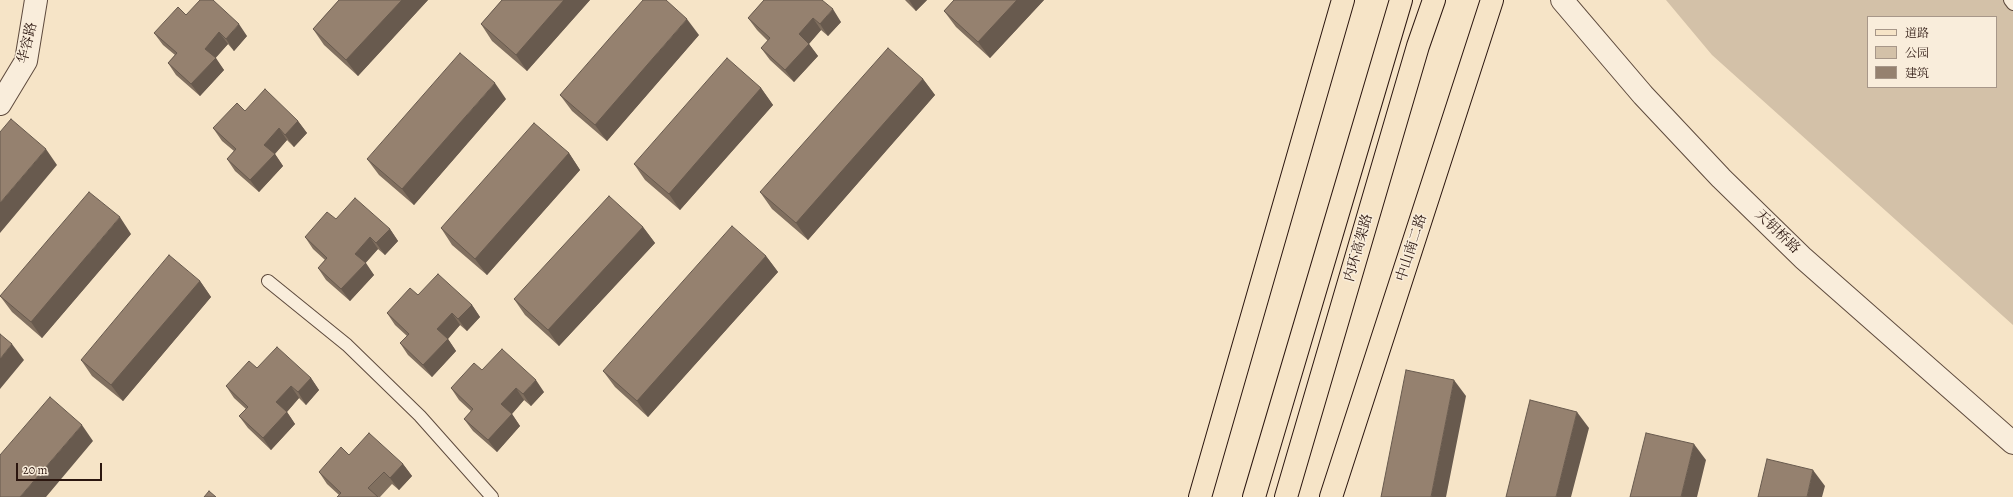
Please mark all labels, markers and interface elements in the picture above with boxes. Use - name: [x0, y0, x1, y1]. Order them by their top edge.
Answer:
- legend: [1867, 16, 1997, 88]
- street label: 华容路: [15, 21, 41, 65]
- text: 道路: [1905, 25, 1929, 41]
- text: 公园: [1905, 45, 1929, 61]
- text: 建筑: [1905, 65, 1929, 81]
- street label: 天钥桥路: [1751, 207, 1803, 257]
- street label: 内环高架路: [1341, 212, 1377, 284]
- street label: 中山南二路: [1393, 212, 1431, 284]
- scale bar: [18, 455, 104, 481]
- text: 20 m: [23, 462, 47, 478]

